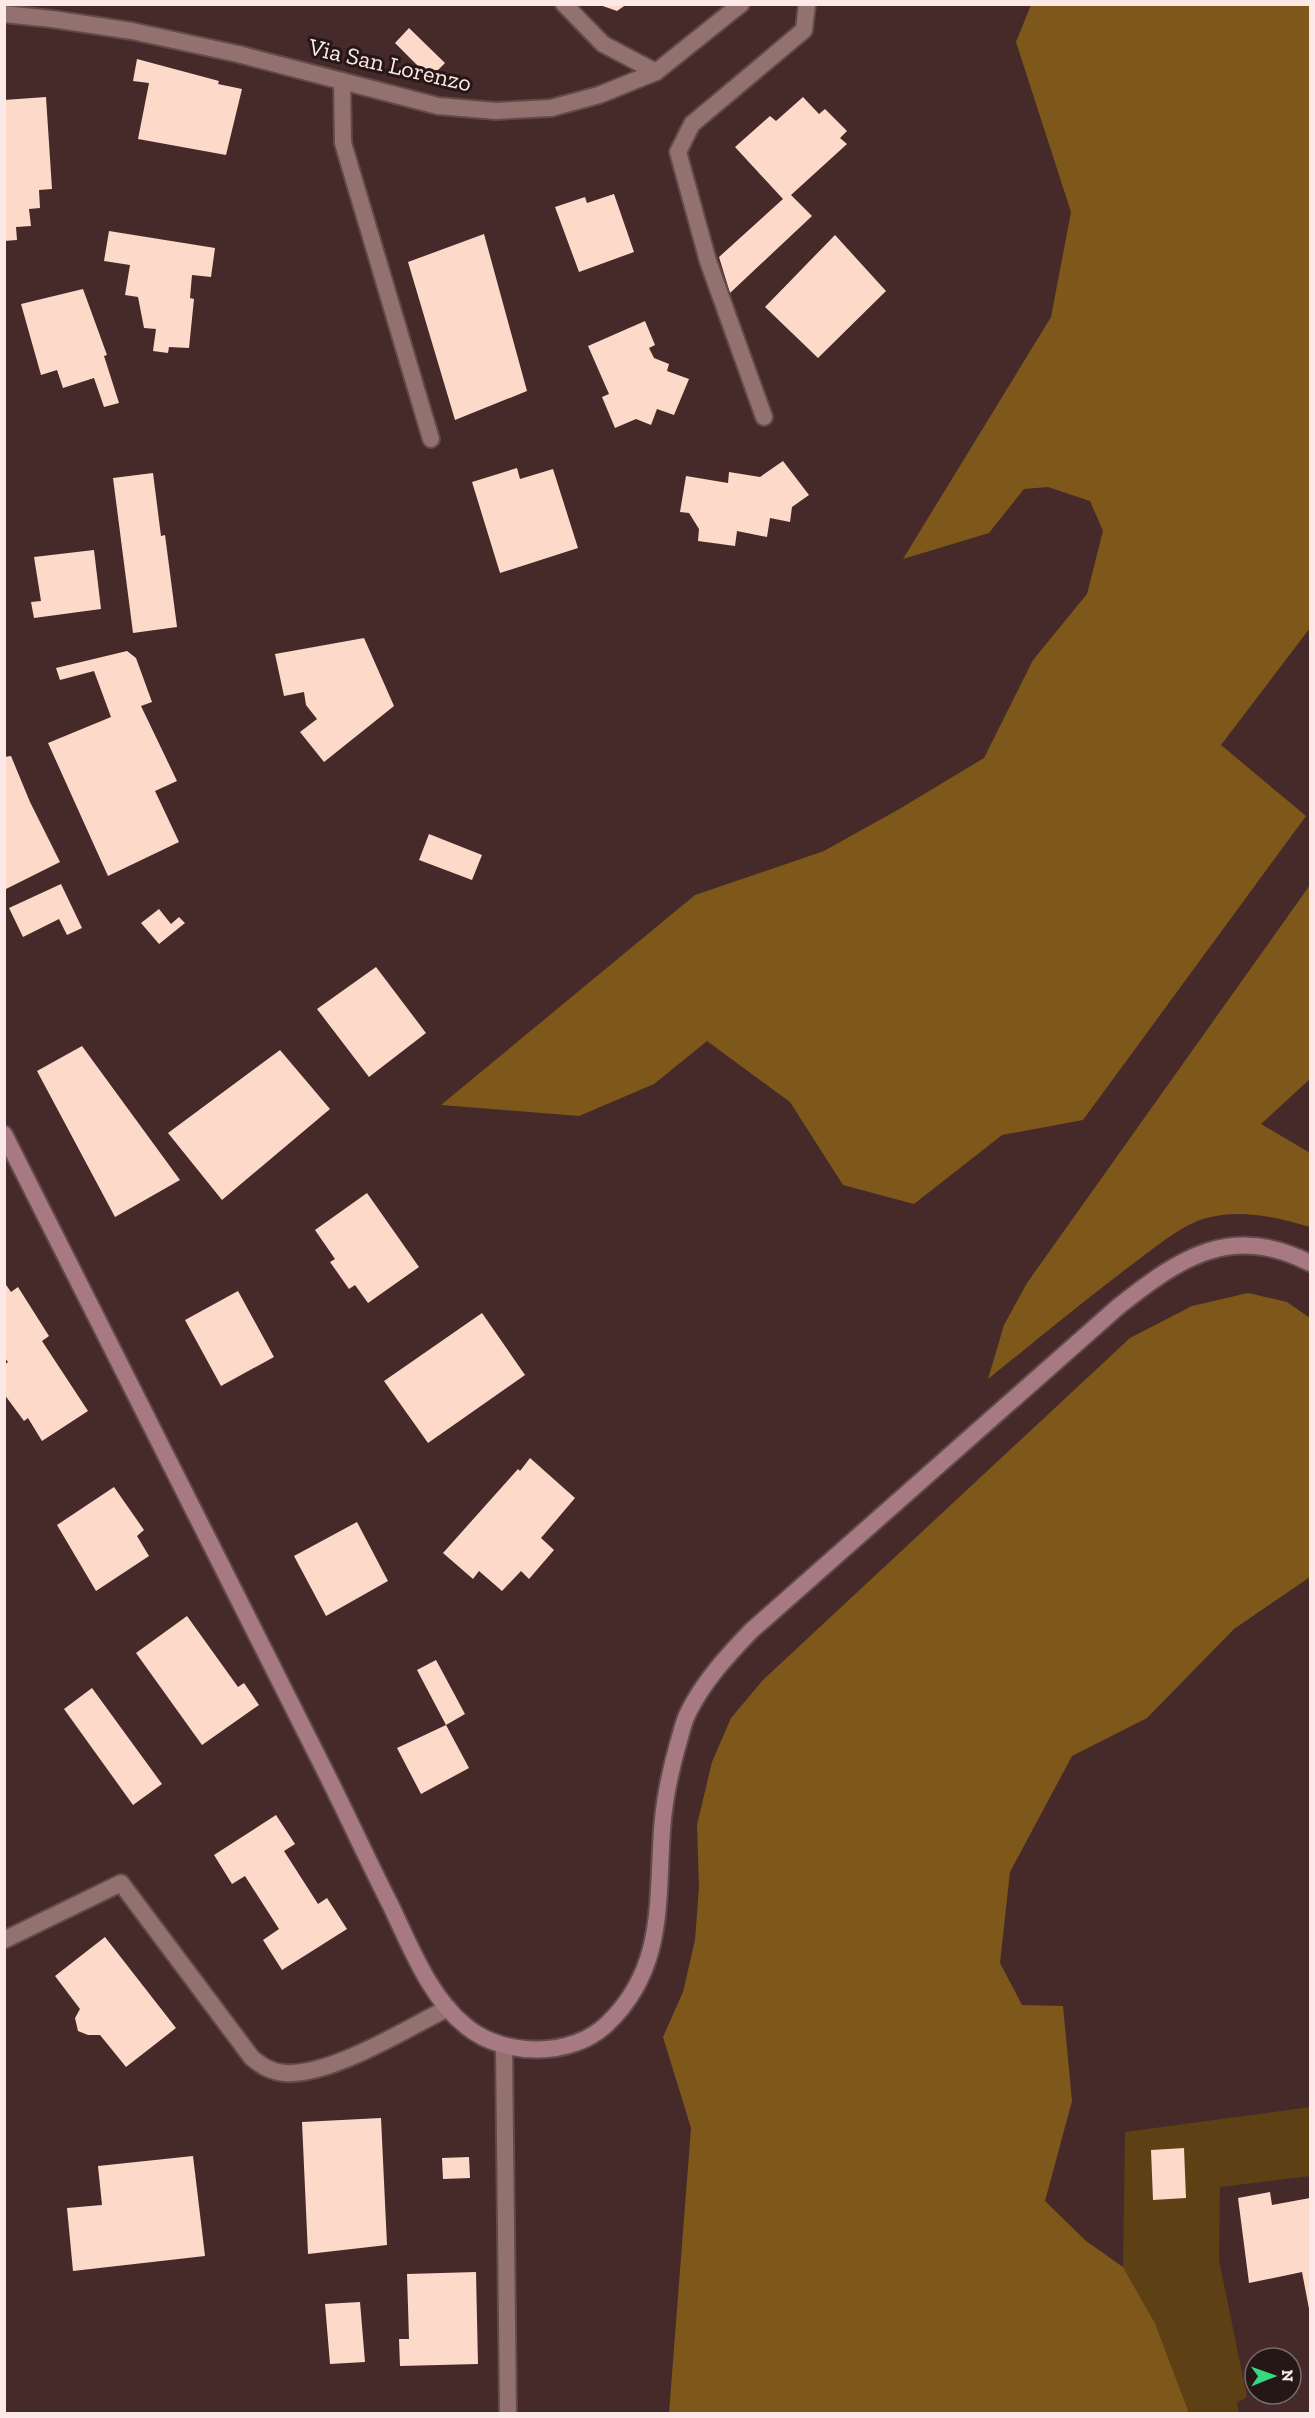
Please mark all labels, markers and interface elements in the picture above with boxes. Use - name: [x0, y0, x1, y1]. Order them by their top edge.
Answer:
- street label: Via San Lorenzo: [305, 31, 474, 97]
- north arrow: [1243, 2346, 1303, 2406]
- text: N: [1278, 2369, 1297, 2382]

